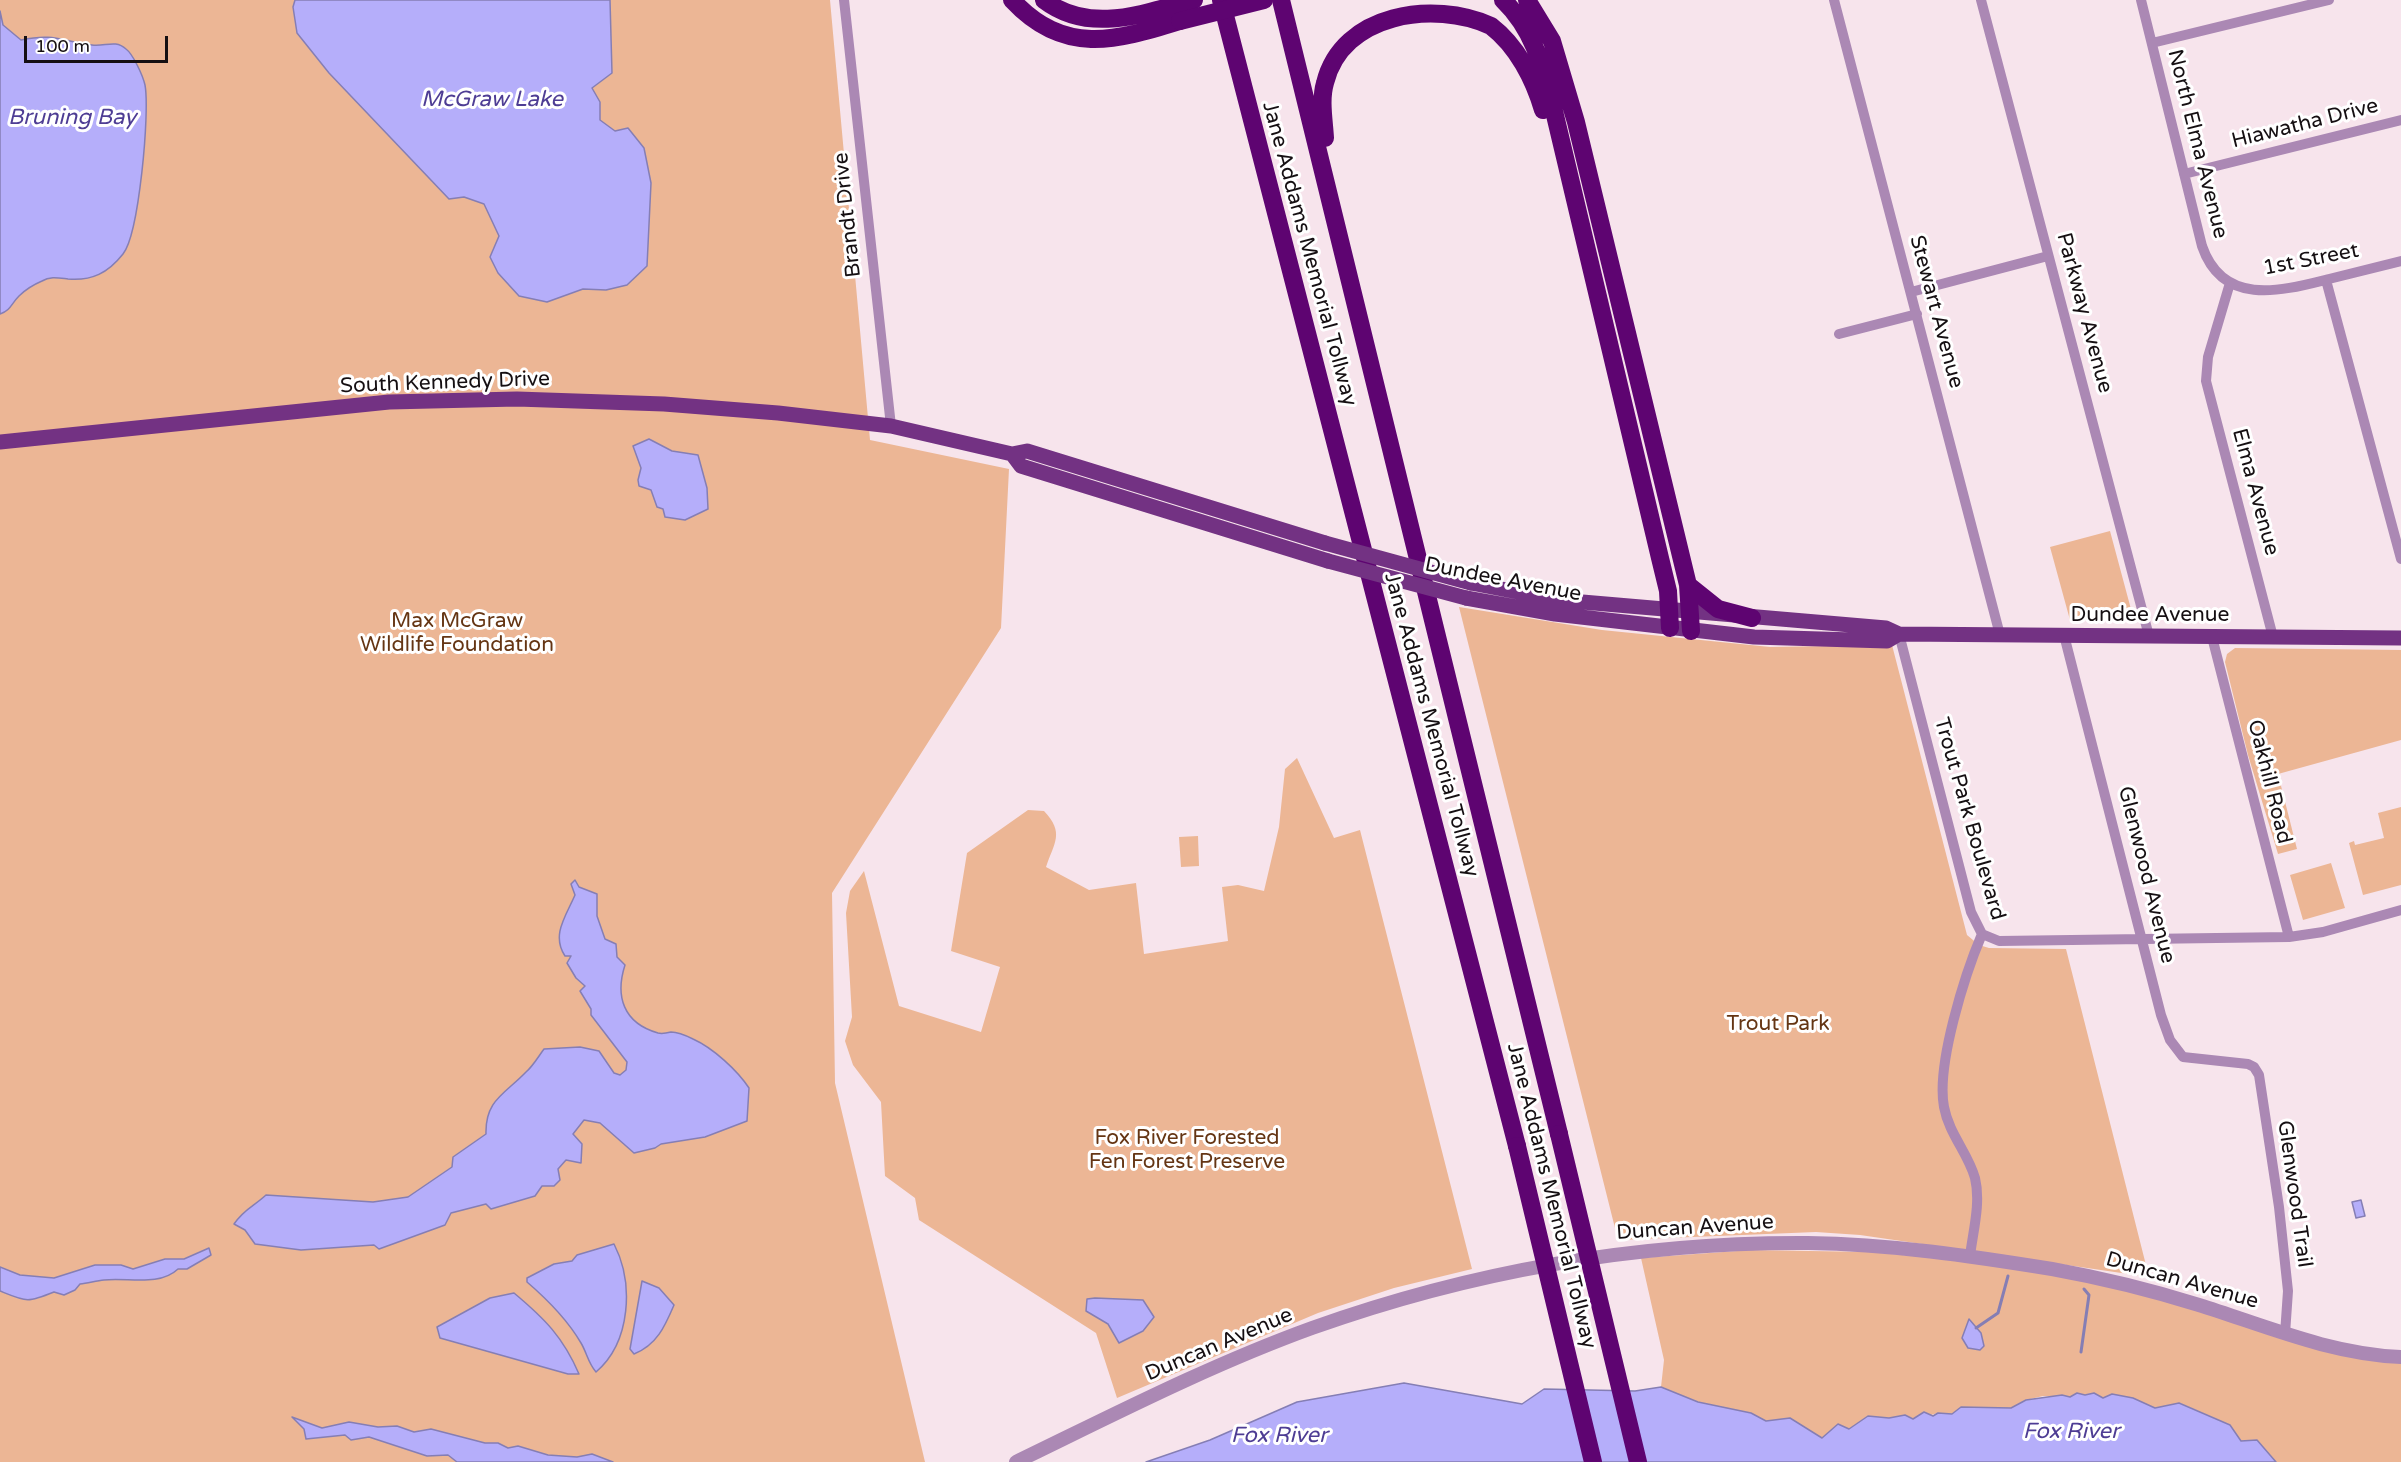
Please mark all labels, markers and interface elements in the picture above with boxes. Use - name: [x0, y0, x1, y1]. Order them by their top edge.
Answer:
- scale bar: [27, 24, 171, 62]
- text: 100 m: [35, 35, 90, 57]
- street label: North Elma Avenue: [2161, 47, 2233, 241]
- water label: McGraw Lake: [421, 87, 563, 113]
- street label: Hiawatha Drive: [2229, 94, 2381, 154]
- street label: Jane Addams Memorial Tollway: [1256, 99, 1362, 409]
- water label: Bruning Bay: [8, 105, 136, 131]
- street label: Brandt Drive: [829, 151, 867, 279]
- street label: Parkway Avenue: [2050, 230, 2118, 396]
- street label: Stewart Avenue: [1903, 233, 1969, 391]
- street label: 1st Street: [2261, 238, 2361, 282]
- street label: South Kennedy Drive: [340, 367, 550, 399]
- street label: Elma Avenue: [2226, 426, 2284, 558]
- street label: Dundee Avenue: [1423, 552, 1583, 608]
- street label: Jane Addams Memorial Tollway: [1378, 570, 1484, 880]
- street label: Dundee Avenue: [2071, 602, 2229, 628]
- park label: Max McGraw Wildlife Foundation: [360, 608, 554, 658]
- street label: Trout Park Boulevard: [1928, 715, 2010, 923]
- street label: Oakhill Road: [2241, 717, 2297, 847]
- street label: Glenwood Avenue: [2112, 784, 2180, 966]
- park label: Trout Park: [1726, 1011, 1830, 1037]
- street label: Jane Addams Memorial Tollway: [1501, 1041, 1601, 1351]
- street label: Glenwood Trail: [2271, 1119, 2317, 1269]
- park label: Fox River Forested Fen Forest Preserve: [1089, 1125, 1285, 1175]
- street label: Duncan Avenue: [1616, 1210, 1774, 1246]
- street label: Duncan Avenue: [2103, 1247, 2261, 1315]
- street label: Duncan Avenue: [1142, 1303, 1296, 1387]
- water label: Fox River: [2023, 1419, 2119, 1445]
- water label: Fox River: [1231, 1423, 1327, 1449]

